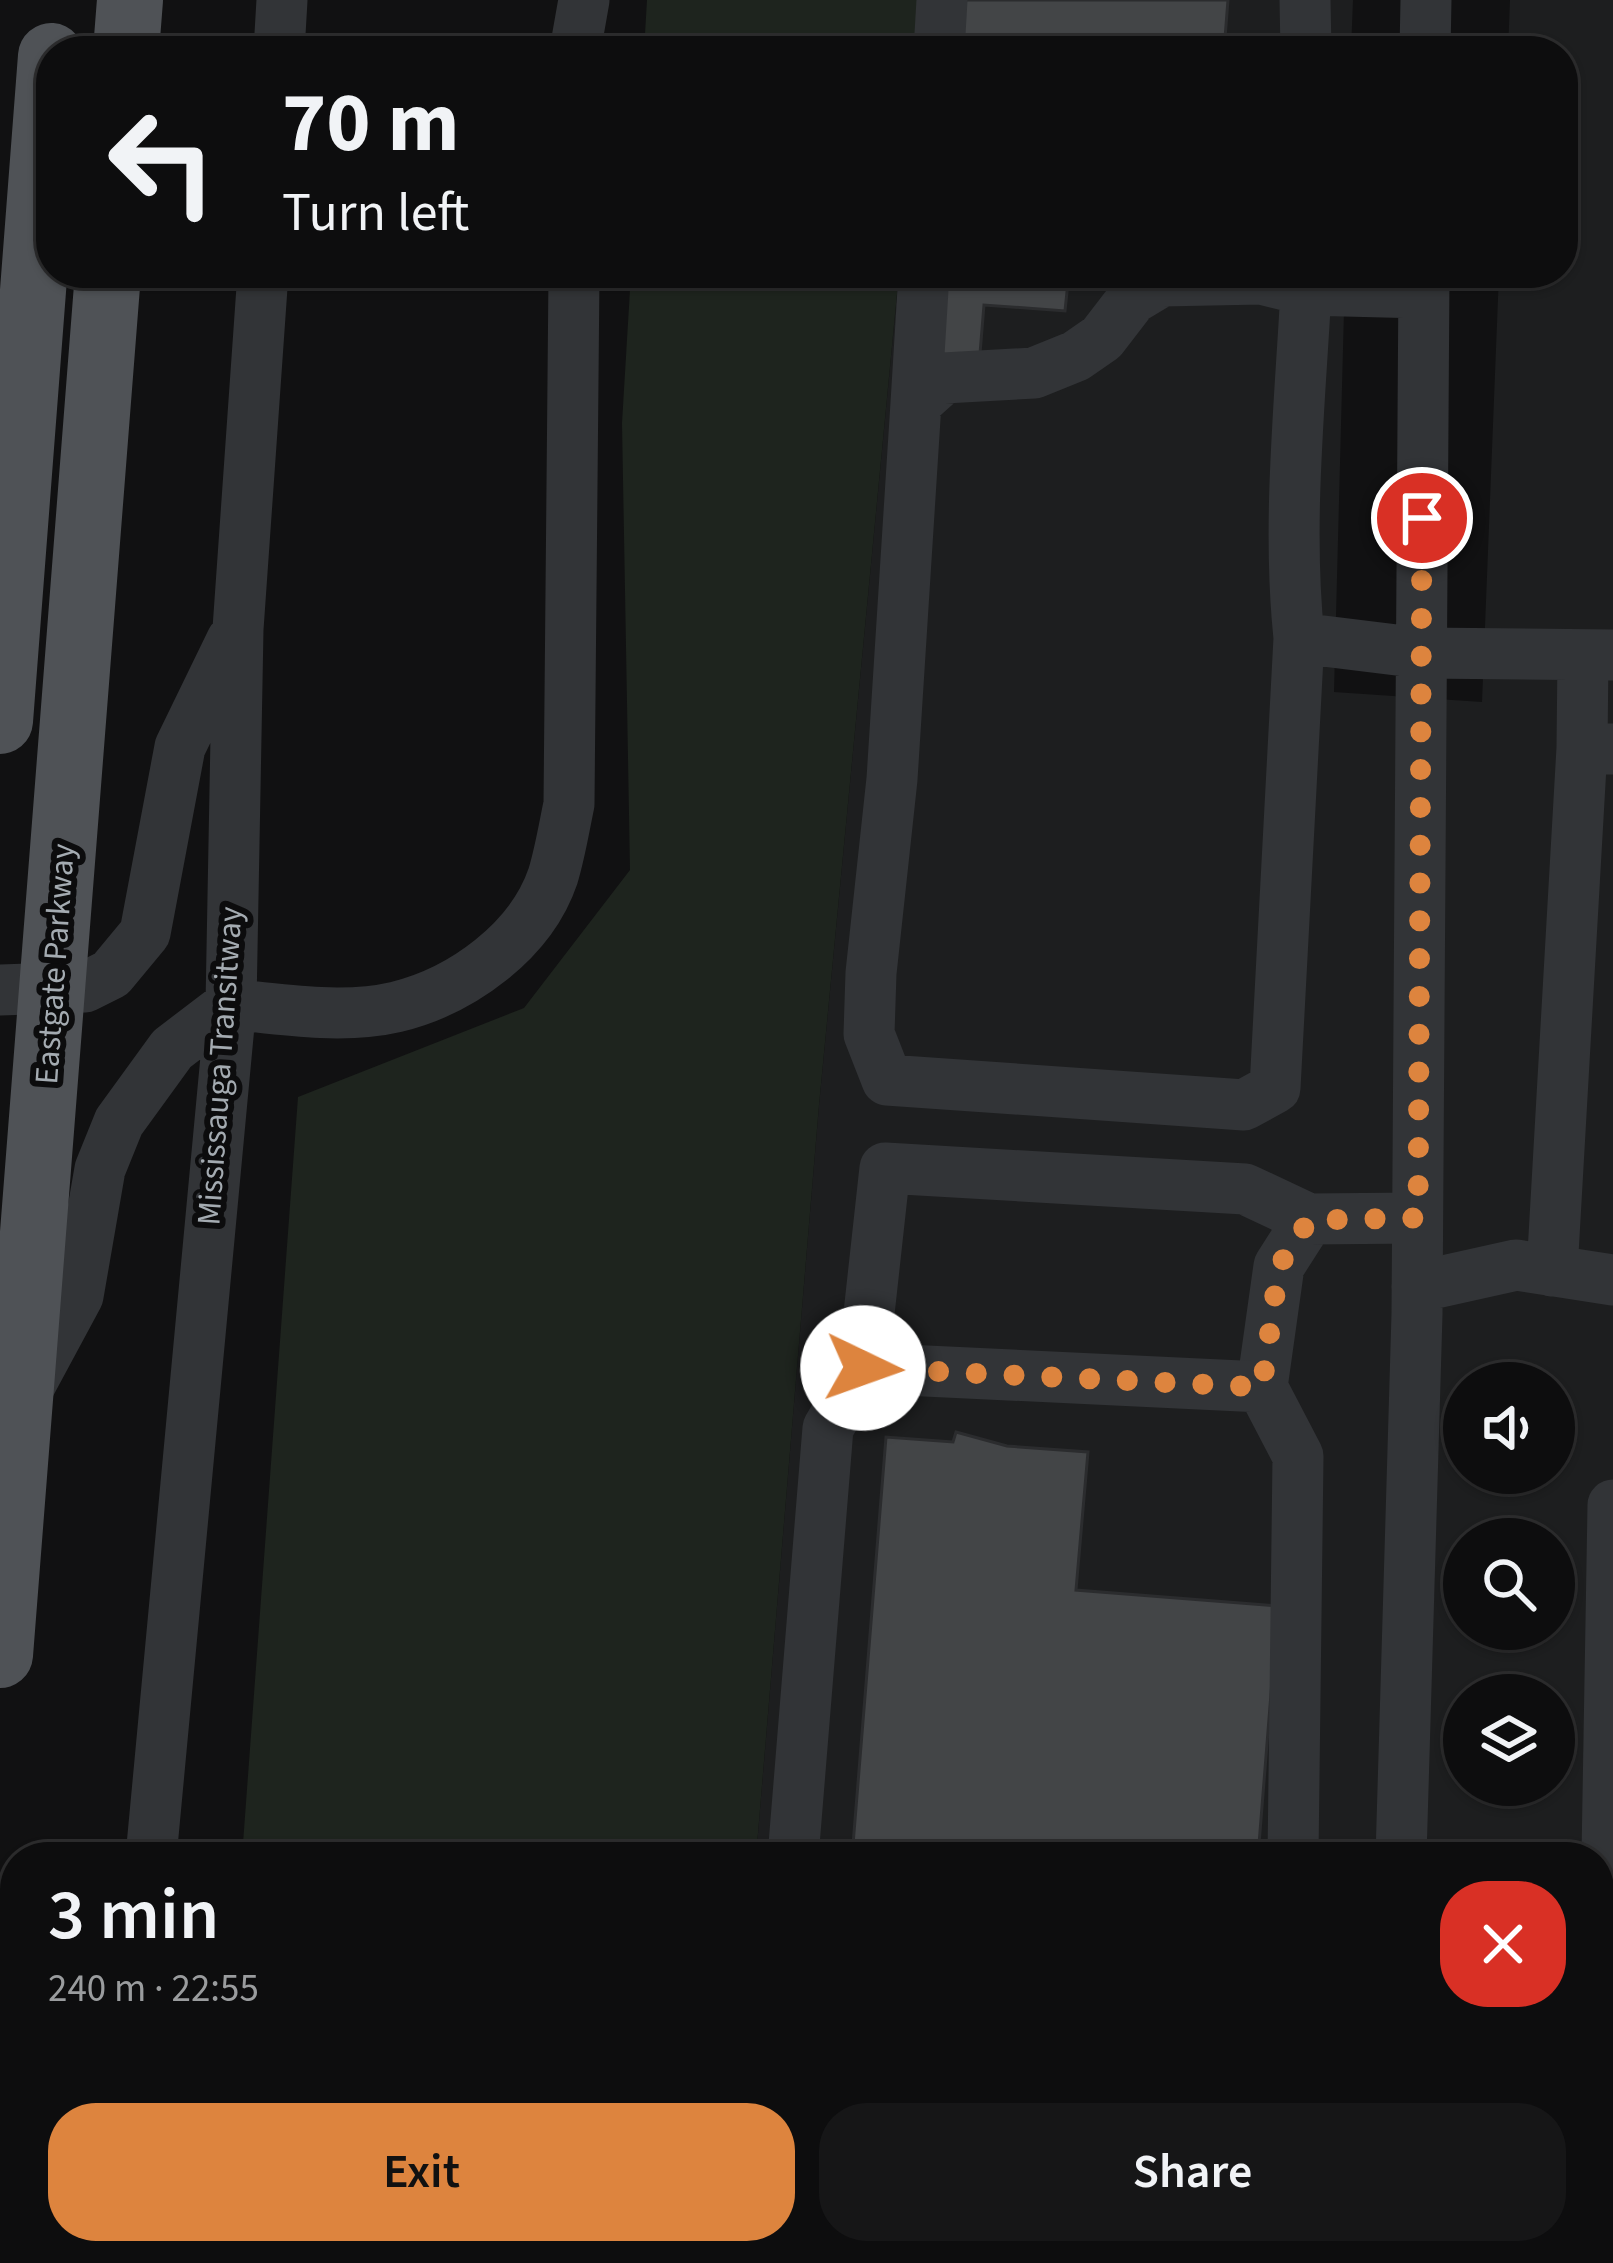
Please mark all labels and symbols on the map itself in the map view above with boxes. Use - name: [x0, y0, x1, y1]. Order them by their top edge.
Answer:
- pin: [1371, 467, 1473, 569]
- street label: Eastgate Parkway: [23, 842, 87, 1086]
- street label: Mississauga Transitway: [185, 904, 255, 1227]
- position arrow: [800, 1305, 926, 1431]

